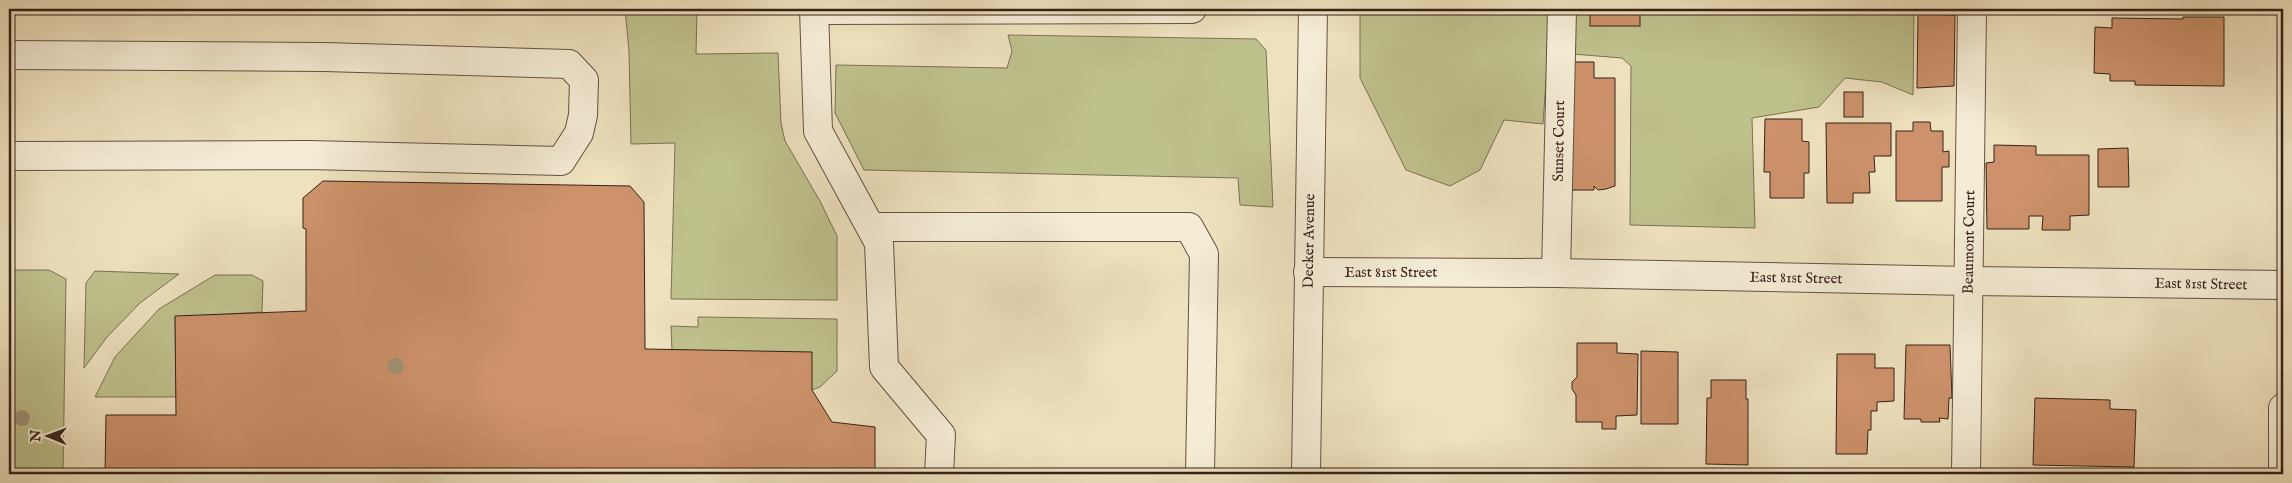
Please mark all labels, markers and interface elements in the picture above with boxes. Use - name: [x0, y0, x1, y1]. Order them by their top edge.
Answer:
- street label: Sunset Court: [1549, 100, 1569, 182]
- street label: Beaumont Court: [1959, 190, 1979, 294]
- street label: Decker Avenue: [1299, 193, 1319, 289]
- street label: East 81st Street: [1344, 263, 1438, 282]
- street label: East 81st Street: [1749, 268, 1843, 288]
- street label: East 81st Street: [2154, 274, 2248, 294]
- north arrow: [22, 410, 72, 460]
- text: N: [27, 430, 45, 443]

